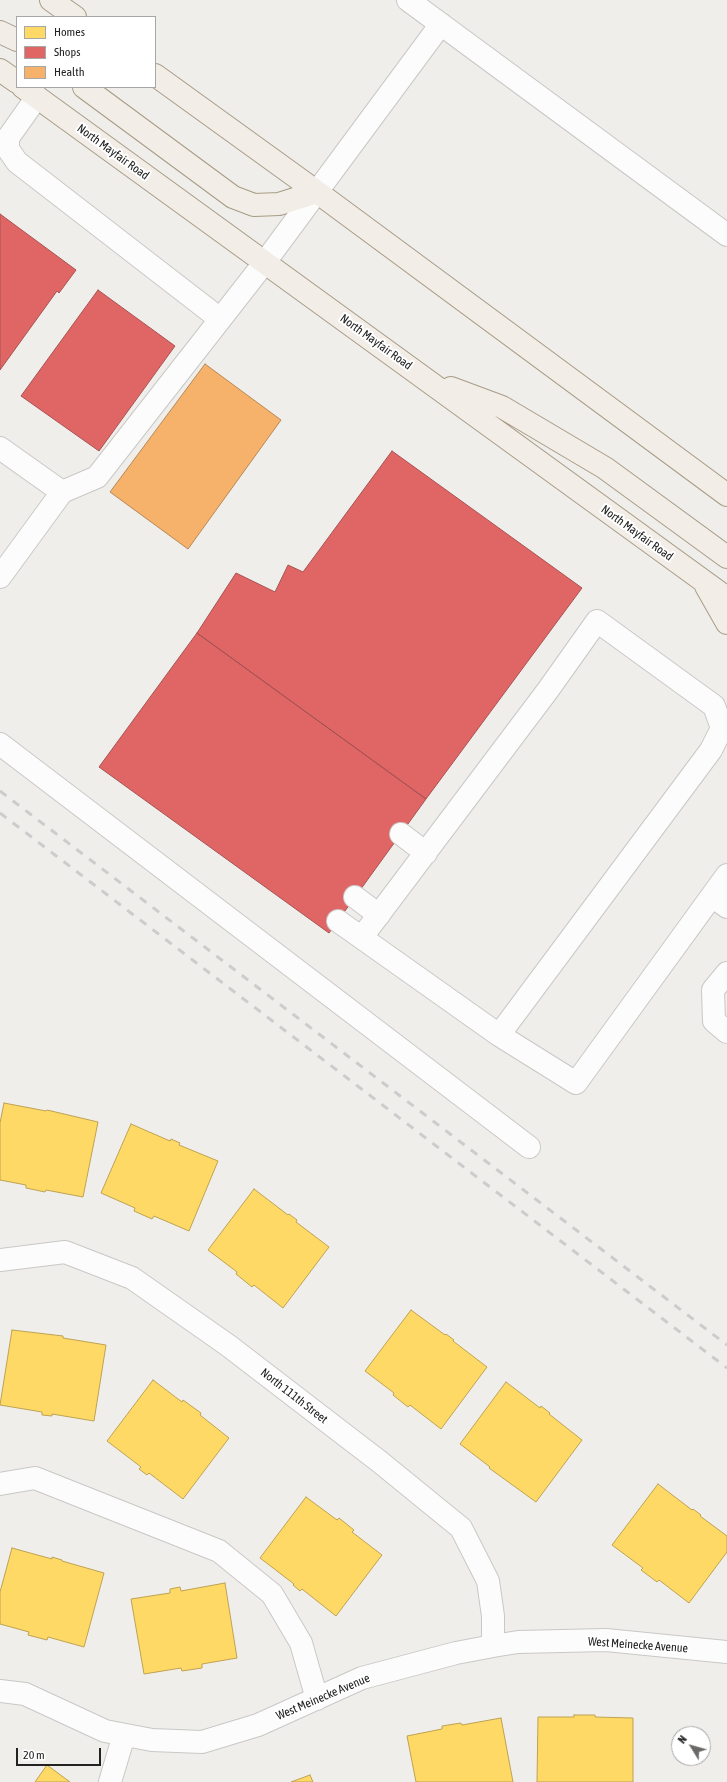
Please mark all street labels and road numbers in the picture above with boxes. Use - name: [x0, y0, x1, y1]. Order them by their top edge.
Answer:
- street label: North Mayfair Road: [74, 121, 152, 183]
- street label: North Mayfair Road: [337, 311, 415, 373]
- street label: North Mayfair Road: [598, 502, 676, 564]
- street label: North 111th Street: [258, 1365, 330, 1427]
- street label: West Meinecke Avenue: [587, 1634, 689, 1656]
- street label: West Meinecke Avenue: [274, 1671, 372, 1723]

